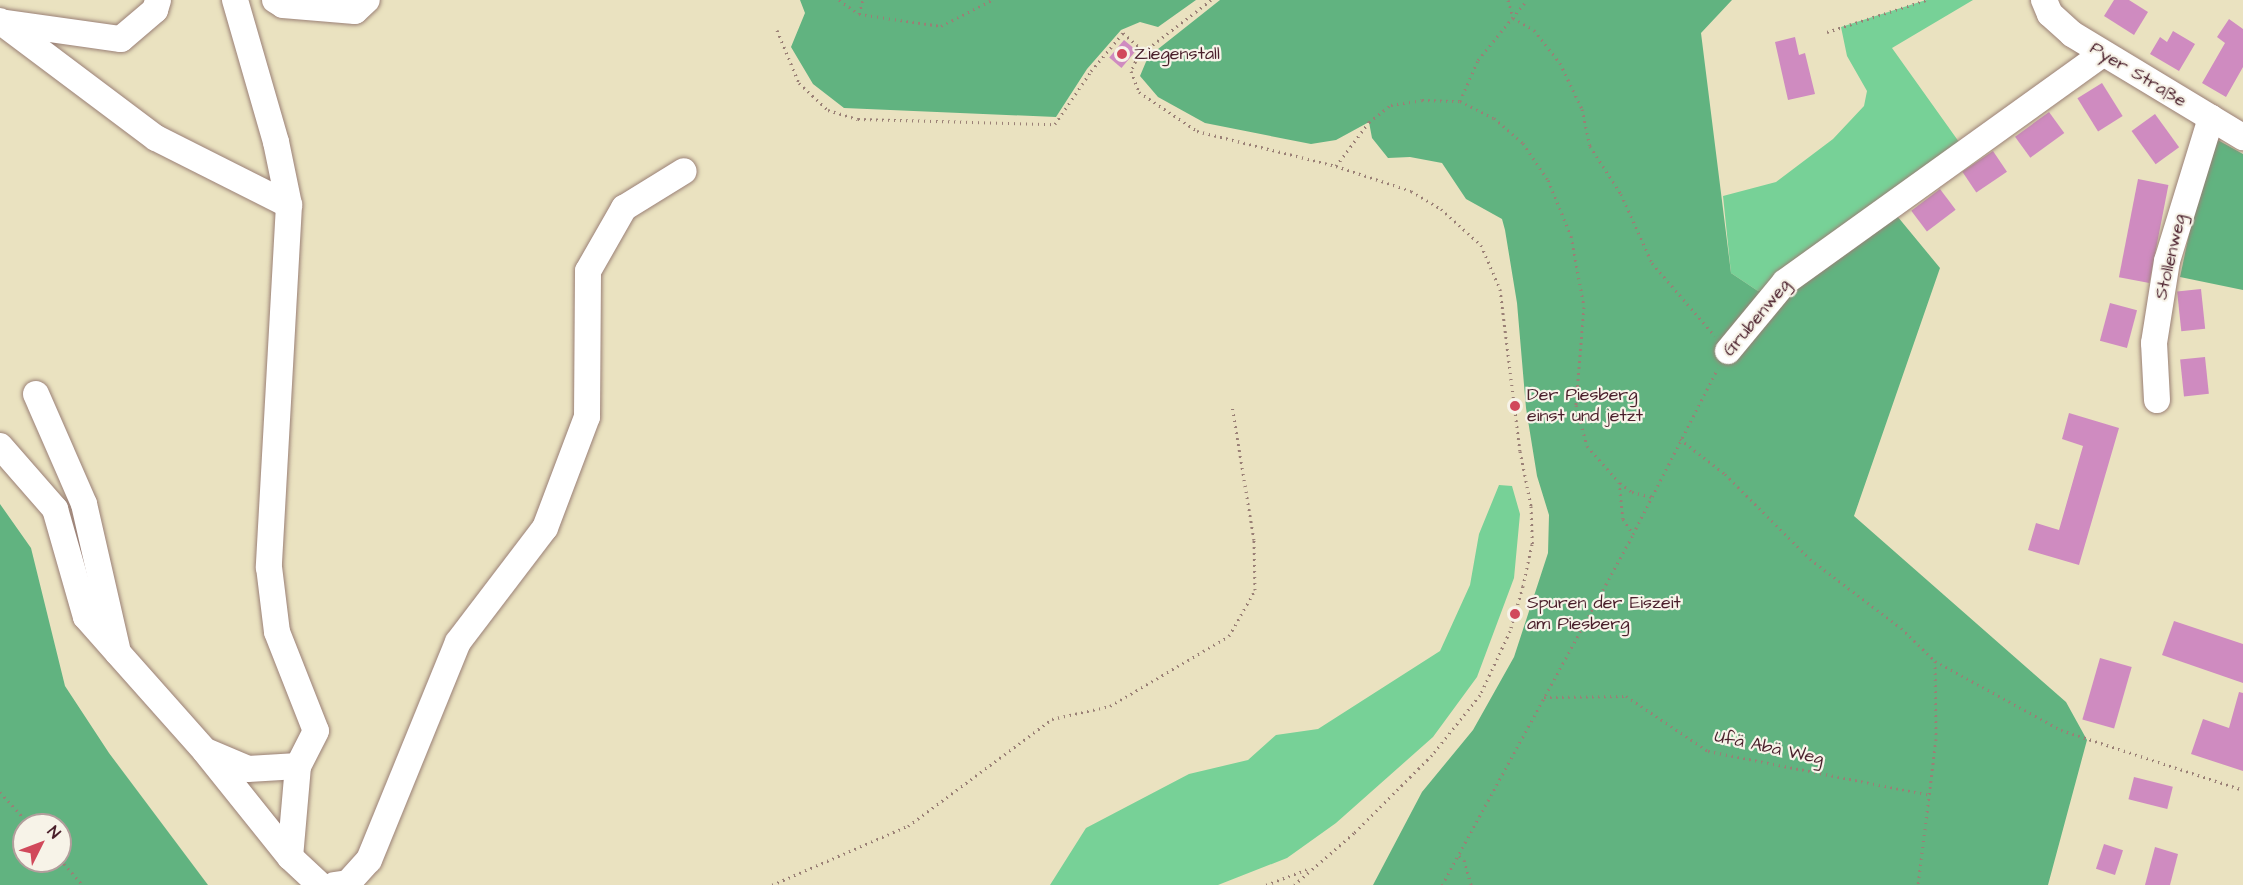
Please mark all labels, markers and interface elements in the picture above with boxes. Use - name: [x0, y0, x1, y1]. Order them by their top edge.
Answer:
- street label: Pyer Straße: [2086, 38, 2190, 112]
- place label: Ziegenstall: [1134, 43, 1220, 65]
- marker: Ziegenstall: [1115, 47, 1129, 61]
- street label: Stollenweg: [2151, 212, 2191, 302]
- street label: Grubenweg: [1719, 275, 1795, 361]
- place label: Der Piesberg einst und jetzt: [1527, 385, 1643, 428]
- marker: Der Piesberg einst und jetzt: [1508, 399, 1522, 413]
- place label: Spuren der Eiszeit am Piesberg: [1527, 593, 1681, 636]
- marker: Spuren der Eiszeit am Piesberg: [1508, 607, 1522, 621]
- street label: Ufä Abä Weg: [1712, 726, 1826, 770]
- north arrow: [12, 813, 72, 873]
- text: N: [42, 821, 65, 843]

